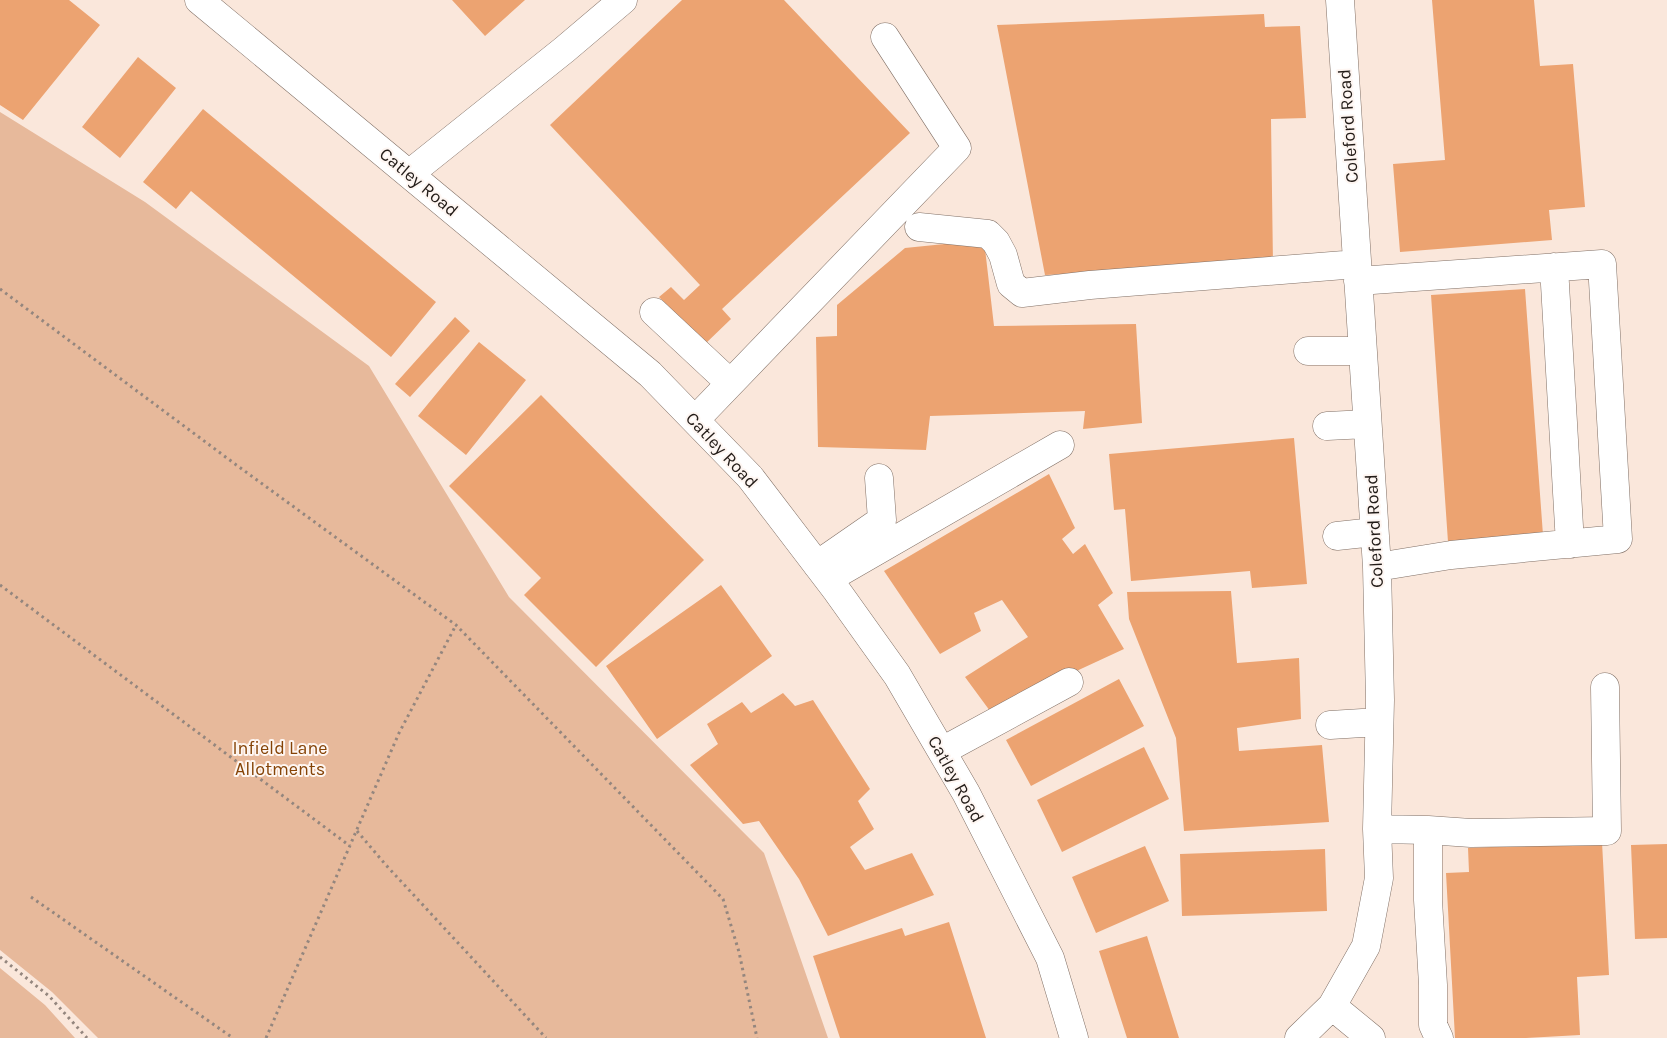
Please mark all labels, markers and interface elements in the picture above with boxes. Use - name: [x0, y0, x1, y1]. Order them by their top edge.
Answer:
- street label: Coleford Road: [1333, 68, 1363, 184]
- street label: Catley Road: [375, 143, 463, 221]
- street label: Catley Road: [681, 407, 763, 493]
- street label: Coleford Road: [1360, 473, 1388, 589]
- street label: Catley Road: [923, 732, 989, 826]
- park label: Infield Lane Allotments: [232, 737, 328, 780]

